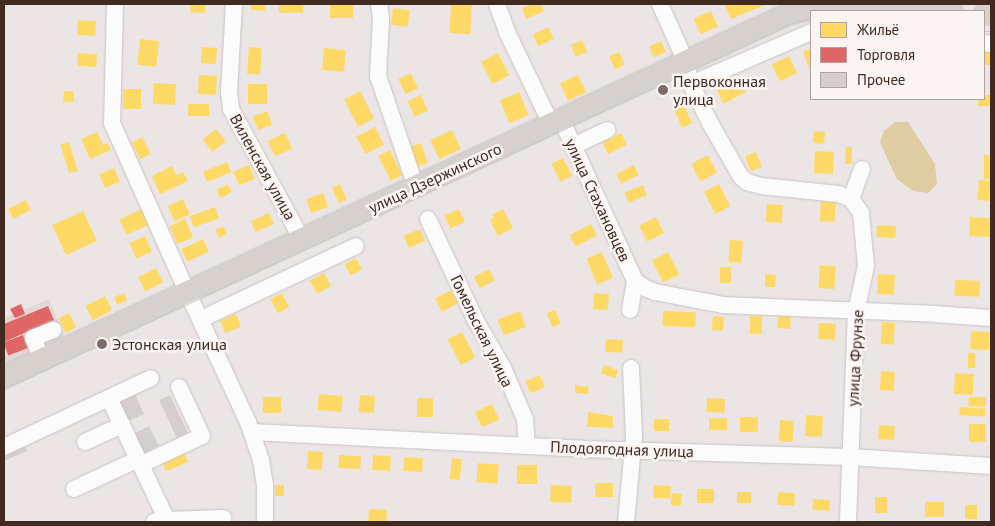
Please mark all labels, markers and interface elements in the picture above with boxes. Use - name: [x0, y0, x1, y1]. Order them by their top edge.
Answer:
- legend: [810, 10, 985, 100]
- text: Жильё: [857, 20, 899, 39]
- text: Торговля: [857, 45, 915, 64]
- text: Прочее: [857, 70, 905, 89]
- place label: Первоконная улица: [673, 71, 766, 109]
- marker: Первоконная улица: [657, 84, 669, 96]
- street label: Виленская улица: [226, 111, 300, 223]
- street label: улица Стахановцев: [561, 135, 635, 265]
- street label: улица Дзержинского: [365, 139, 505, 217]
- street label: Гомельская улица: [446, 272, 518, 390]
- street label: улица Фрунзе: [843, 309, 867, 407]
- place label: Эстонская улица: [112, 334, 227, 354]
- marker: Эстонская улица: [96, 338, 108, 350]
- street label: Плодоягодная улица: [550, 437, 694, 461]

